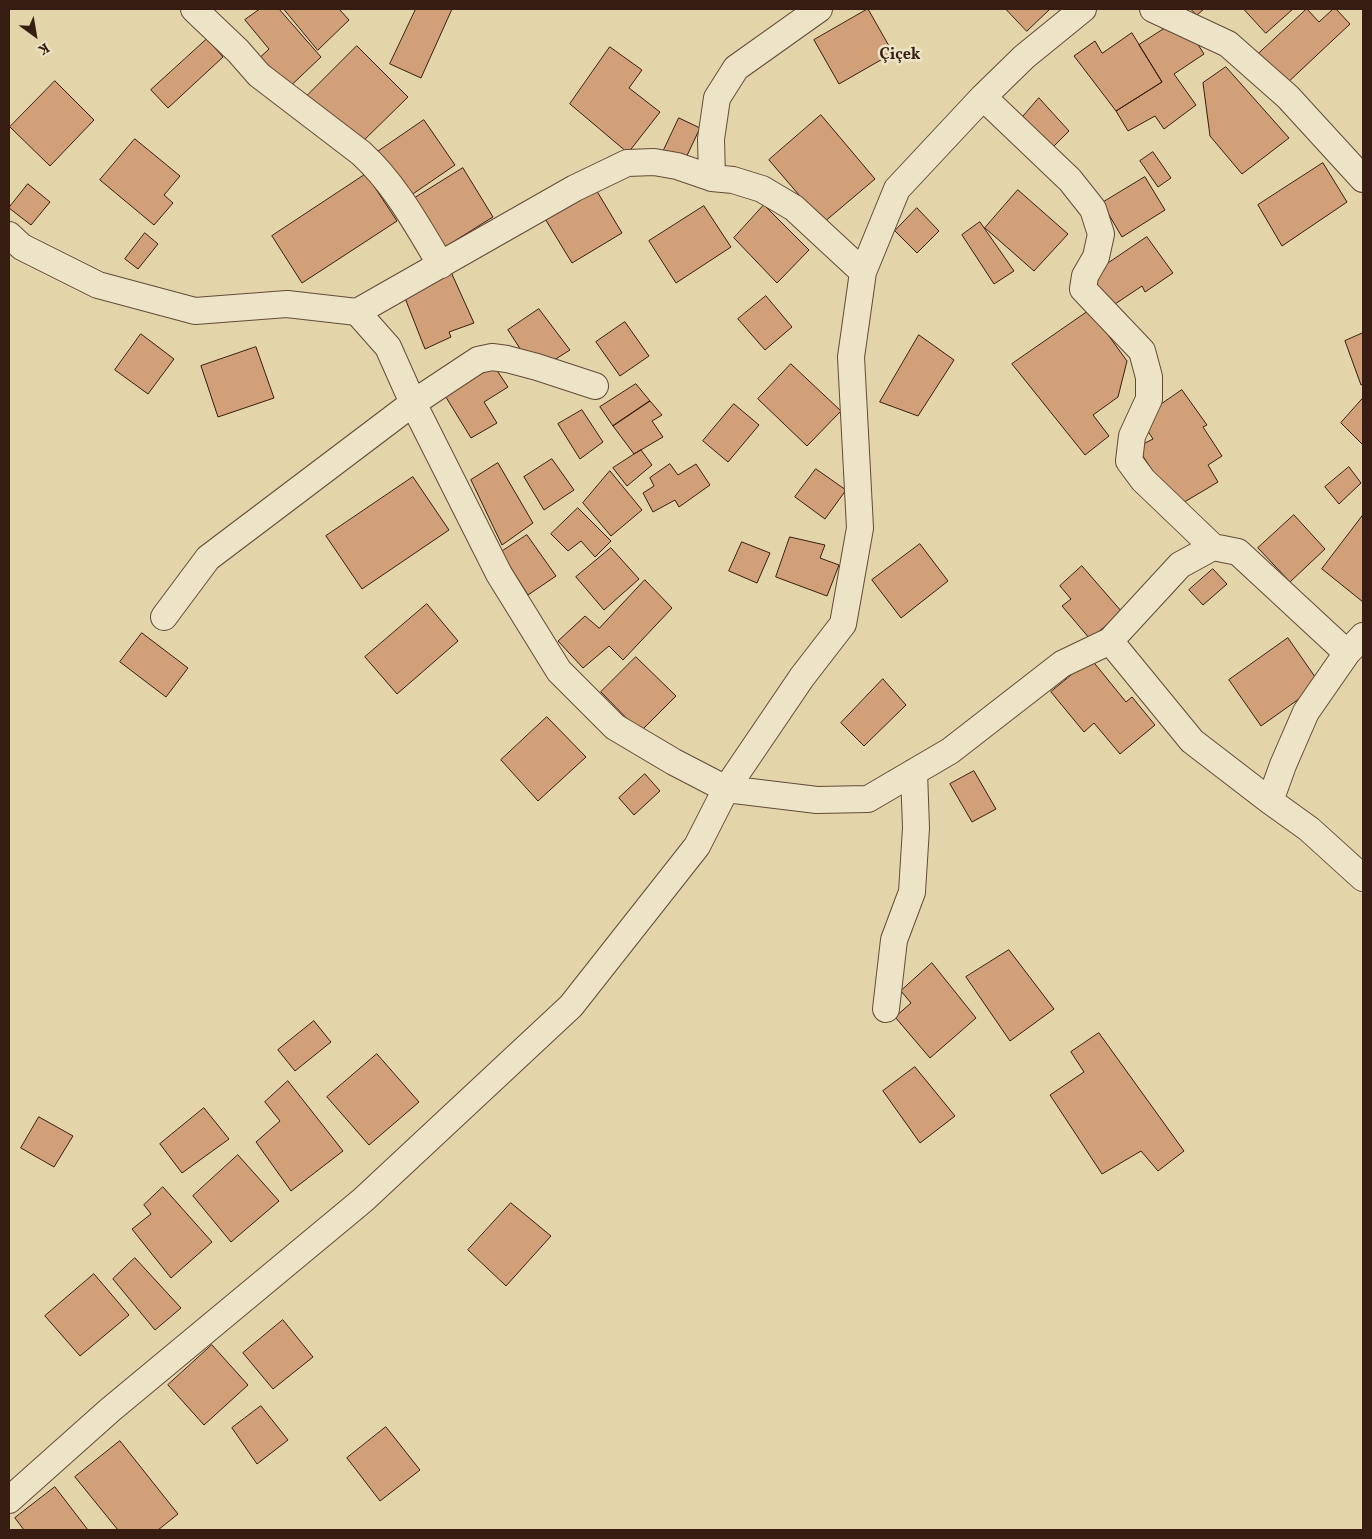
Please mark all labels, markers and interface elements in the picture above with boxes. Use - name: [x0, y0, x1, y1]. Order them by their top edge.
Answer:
- north arrow: [10, 10, 60, 60]
- text: K: [34, 37, 53, 59]
- district label: Çiçek: [879, 46, 921, 66]

